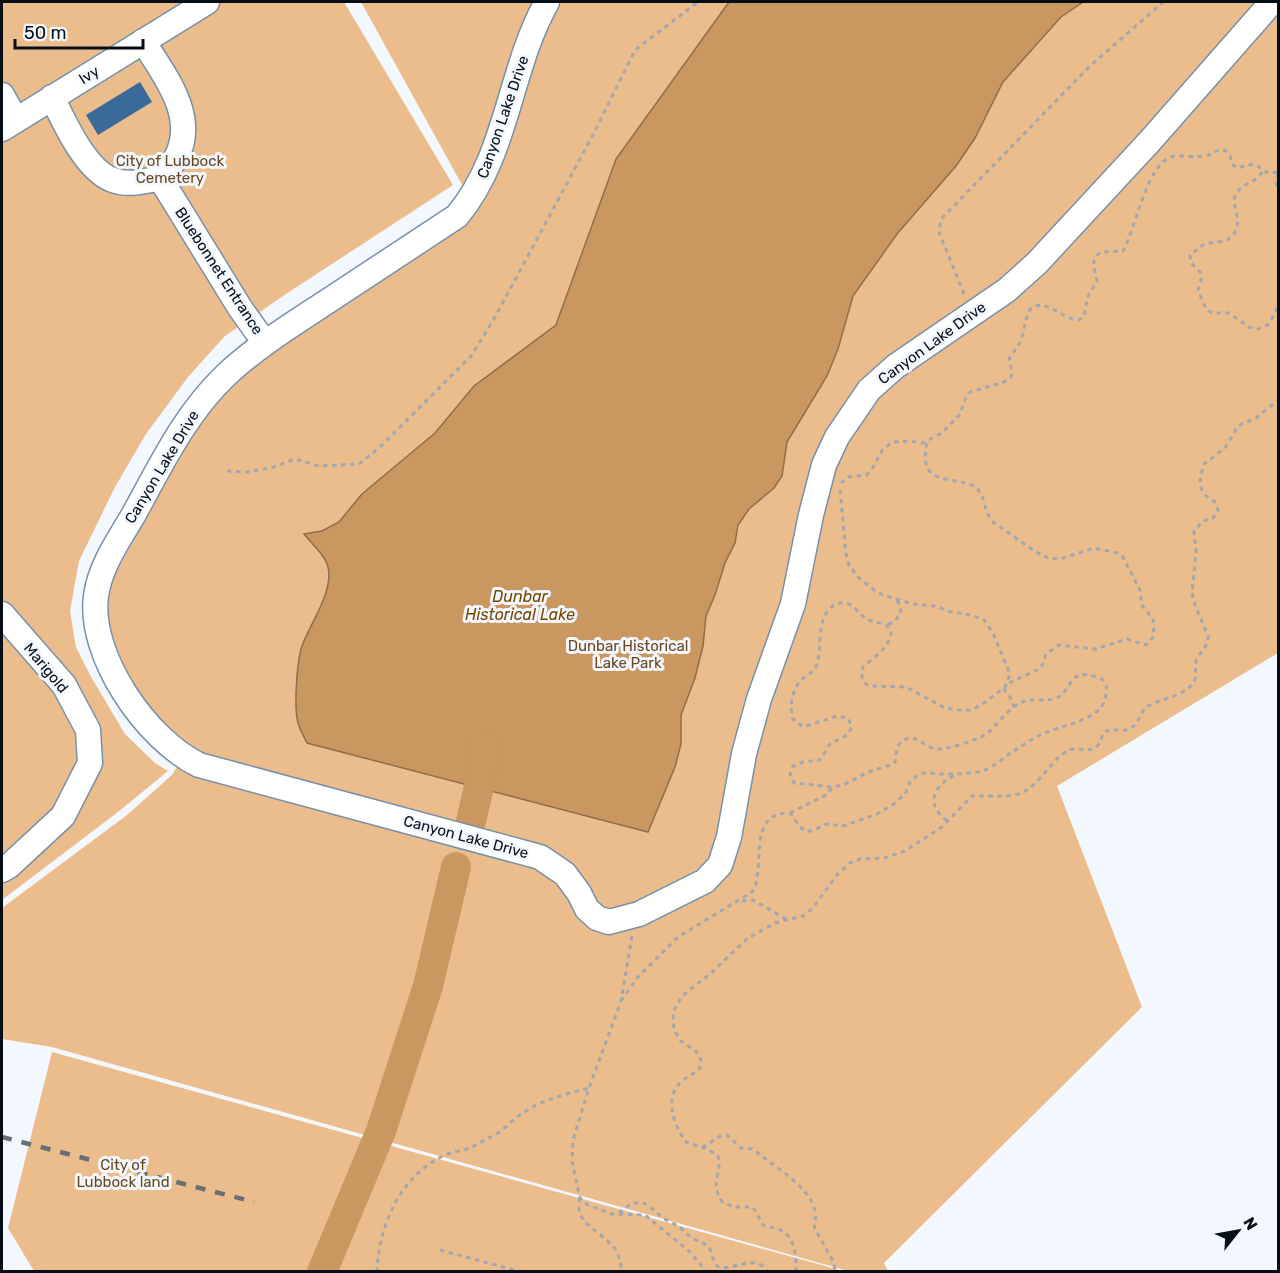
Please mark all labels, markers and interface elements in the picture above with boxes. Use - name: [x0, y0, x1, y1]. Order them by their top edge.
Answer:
- scale bar: [15, 12, 142, 50]
- text: 50 m: [24, 22, 67, 44]
- street label: Canyon Lake Drive: [474, 53, 532, 181]
- street label: Ivy: [75, 62, 103, 88]
- park label: City of Lubbock Cemetery: [116, 152, 224, 187]
- street label: Bluebonnet Entrance: [171, 204, 267, 338]
- street label: Canyon Lake Drive: [875, 298, 989, 388]
- street label: Canyon Lake Drive: [121, 407, 203, 527]
- water label: Dunbar Historical Lake: [465, 587, 575, 624]
- park label: Dunbar Historical Lake Park: [568, 637, 688, 672]
- street label: Marigold: [20, 639, 72, 697]
- street label: Canyon Lake Drive: [401, 812, 531, 862]
- park label: City of Lubbock land: [76, 1156, 170, 1191]
- north arrow: [1208, 1201, 1268, 1261]
- text: N: [1239, 1214, 1262, 1233]

